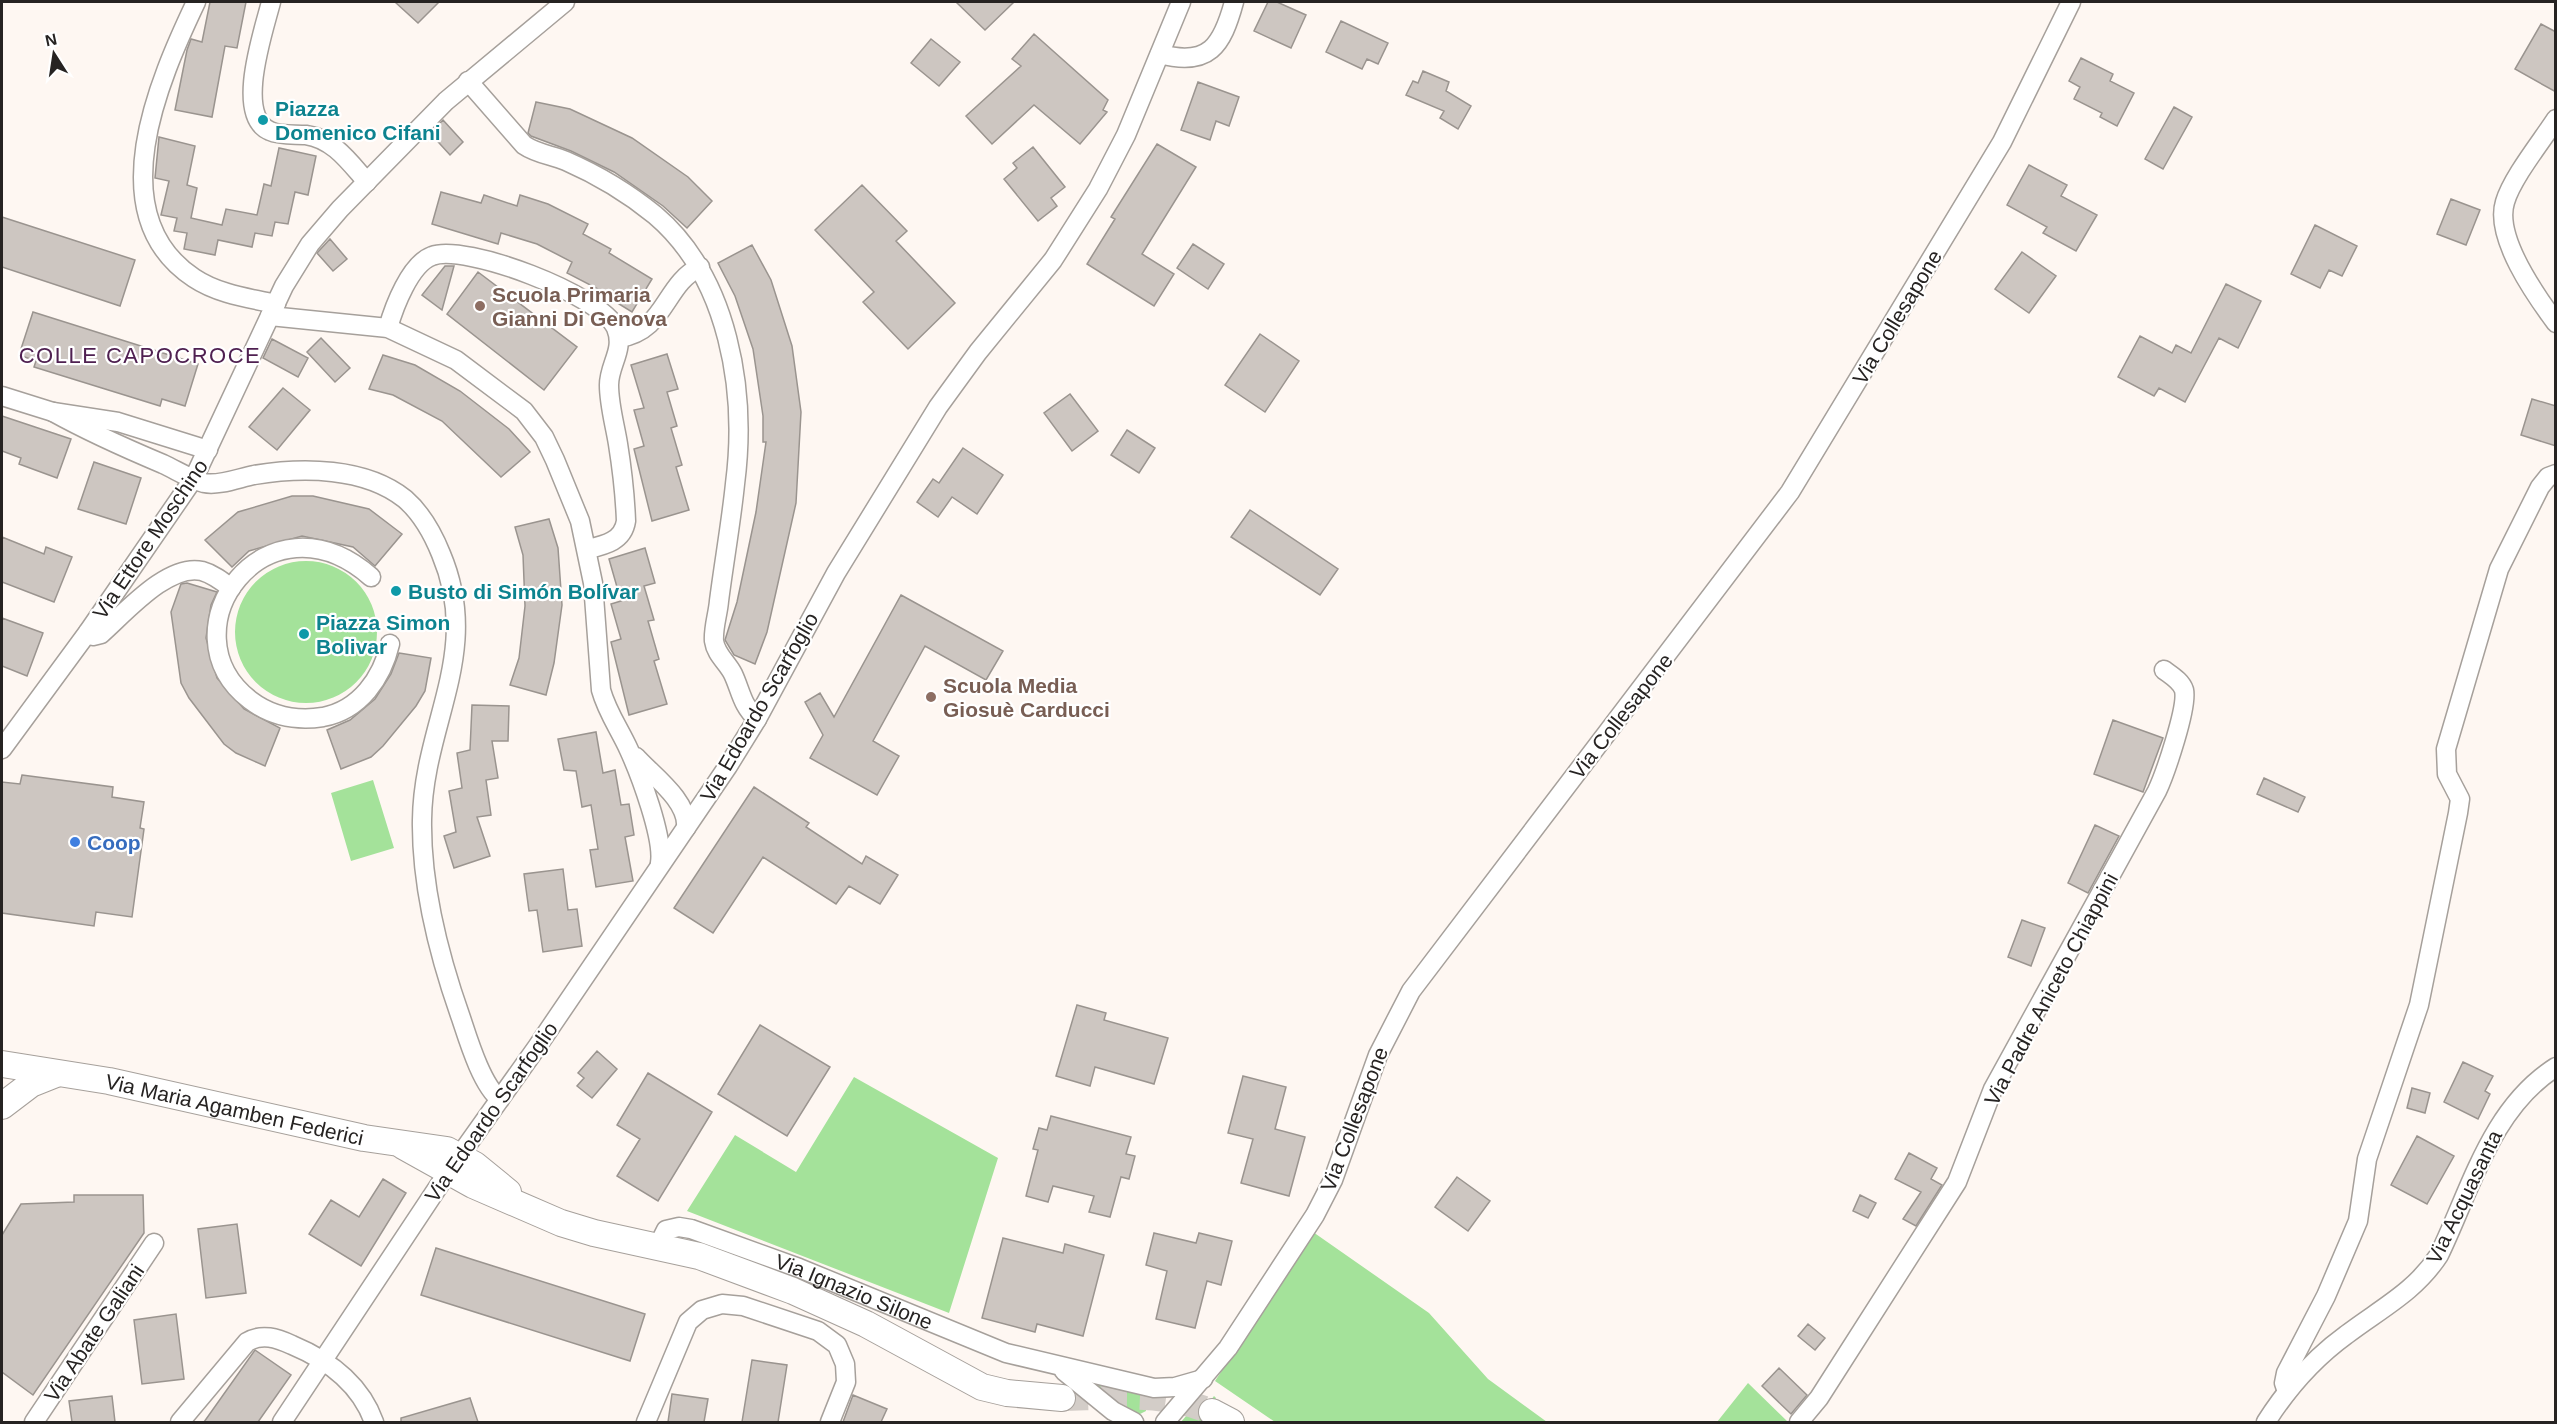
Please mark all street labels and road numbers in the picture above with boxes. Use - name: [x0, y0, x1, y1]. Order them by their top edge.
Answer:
- street label: Via Collesapone: [1848, 246, 1946, 388]
- street label: Via Ettore Moschino: [88, 455, 212, 623]
- street label: Via Edoardo Scarfoglio: [695, 608, 823, 806]
- street label: Via Collesapone: [1565, 649, 1677, 783]
- street label: Via Padre Aniceto Chiappini: [1980, 869, 2122, 1109]
- street label: Via Edoardo Scarfoglio: [420, 1018, 562, 1206]
- street label: Via Collesapone: [1316, 1044, 1392, 1194]
- street label: Via Maria Agamben Federici: [103, 1069, 366, 1149]
- street label: Via Acquasanta: [2422, 1126, 2506, 1267]
- street label: Via Ignazio Silone: [772, 1249, 936, 1333]
- street label: Via Abate Galiani: [40, 1260, 148, 1406]

